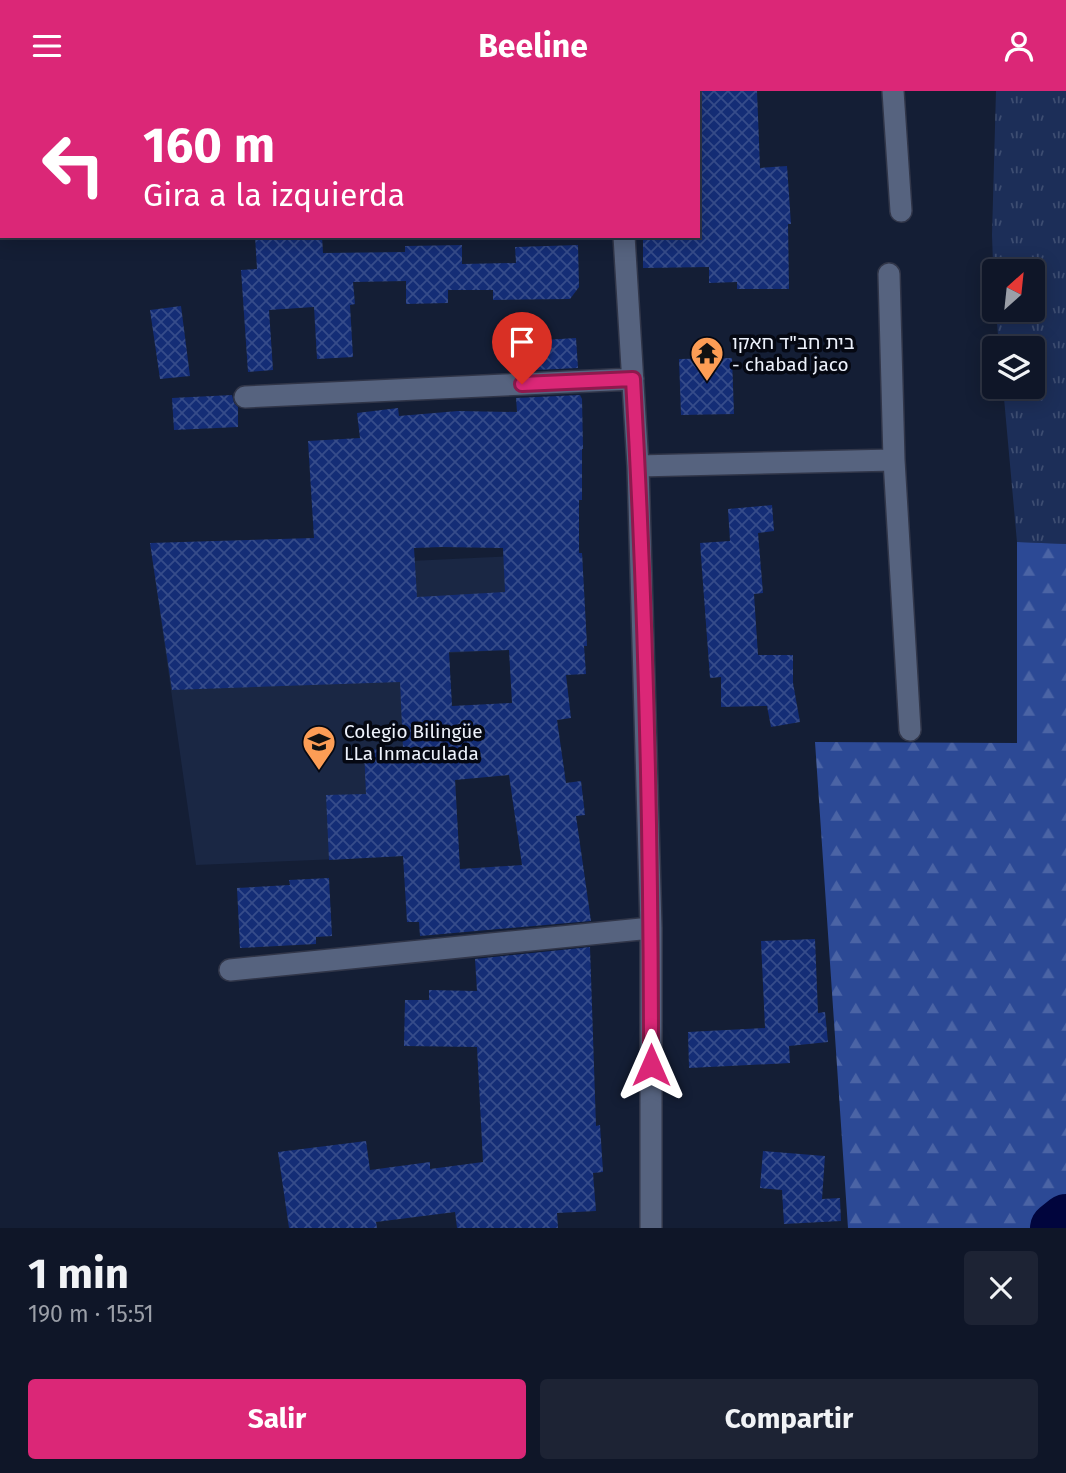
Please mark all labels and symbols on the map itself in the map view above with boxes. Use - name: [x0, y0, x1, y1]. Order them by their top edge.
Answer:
- north arrow: [982, 259, 1045, 322]
- pin: [492, 312, 552, 384]
- place label: בית חב"ד חאקו - chabad jaco: [732, 331, 855, 376]
- temple icon: בית חב"ד חאקו - chabad jaco: [688, 334, 726, 383]
- place label: Colegio Bilingüe LLa Inmaculada: [344, 720, 483, 765]
- school or university icon: Colegio Bilingüe LLa Inmaculada: [300, 723, 338, 772]
- position arrow: [614, 1028, 688, 1102]

